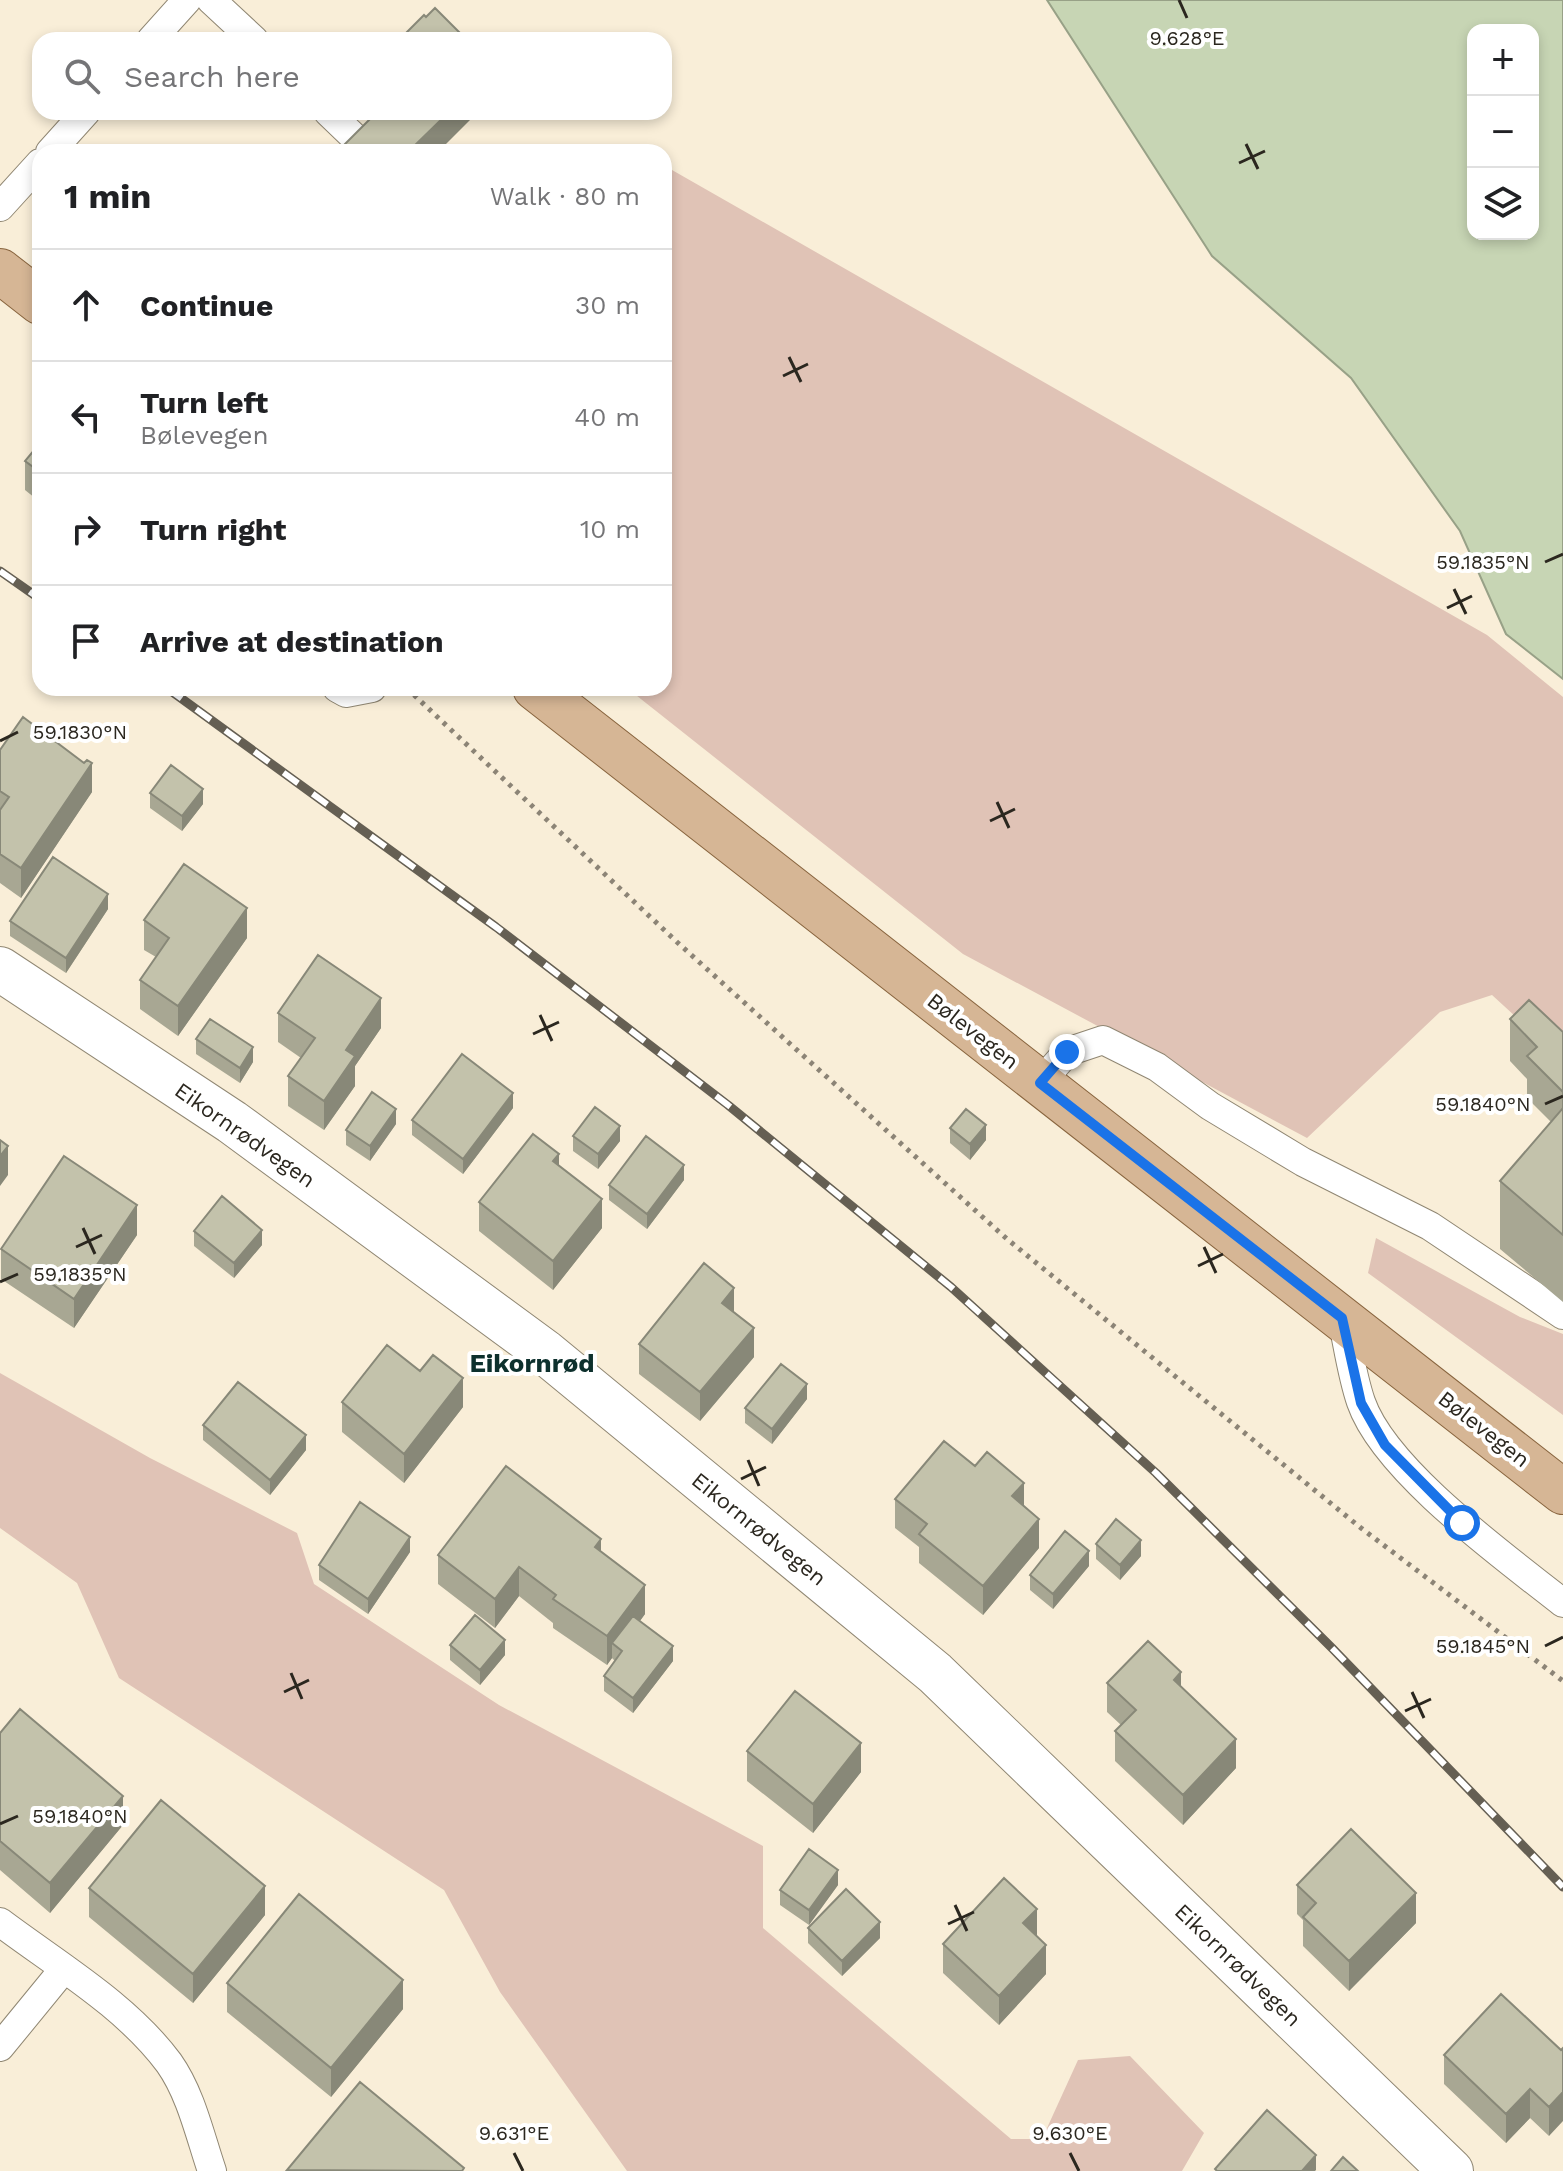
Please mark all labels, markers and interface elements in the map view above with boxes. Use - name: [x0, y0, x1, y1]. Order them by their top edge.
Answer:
- map controls: [1467, 24, 1539, 240]
- button: +: [1467, 24, 1539, 96]
- text: 9.628°E: [1149, 26, 1225, 50]
- search box: [32, 32, 672, 120]
- icon: search: [60, 54, 104, 98]
- text: Search here: [124, 59, 300, 94]
- button: −: [1467, 96, 1539, 168]
- button: layers: [1467, 168, 1539, 240]
- text: 1 min: [64, 176, 151, 216]
- text: Walk · 80 m: [490, 181, 640, 211]
- icon: ahead: [64, 283, 108, 327]
- text: Continue: [140, 288, 273, 323]
- text: 30 m: [575, 290, 640, 320]
- text: Turn left: [140, 385, 268, 420]
- icon: left: [64, 395, 108, 439]
- text: 40 m: [574, 402, 640, 432]
- text: Bølevegen: [140, 420, 269, 450]
- icon: right: [64, 507, 108, 551]
- text: Turn right: [140, 512, 286, 547]
- text: 10 m: [580, 514, 640, 544]
- text: 59.1835°N: [1436, 550, 1530, 574]
- icon: arrive: [64, 619, 108, 663]
- text: Arrive at destination: [140, 624, 444, 659]
- text: 59.1830°N: [33, 720, 127, 744]
- street label: Bølevegen: [922, 988, 1024, 1074]
- route end: [1049, 1034, 1085, 1070]
- street label: Eikornrødvegen: [170, 1077, 320, 1193]
- text: 59.1840°N: [1435, 1092, 1531, 1116]
- text: 59.1835°N: [33, 1262, 127, 1286]
- district label: Eikornrød: [469, 1348, 595, 1378]
- street label: Bølevegen: [1433, 1386, 1535, 1472]
- street label: Eikornrødvegen: [687, 1467, 831, 1591]
- route start: [1444, 1505, 1480, 1541]
- text: 59.1845°N: [1436, 1634, 1530, 1658]
- text: 59.1840°N: [32, 1804, 128, 1828]
- street label: Eikornrødvegen: [1170, 1899, 1306, 2031]
- text: 9.631°E: [479, 2121, 549, 2145]
- text: 9.630°E: [1032, 2121, 1108, 2145]

